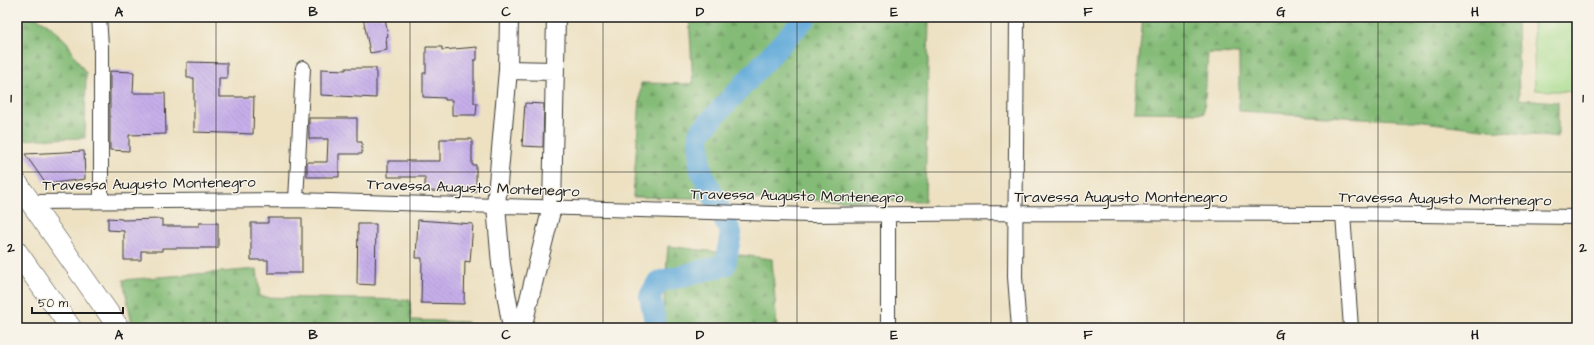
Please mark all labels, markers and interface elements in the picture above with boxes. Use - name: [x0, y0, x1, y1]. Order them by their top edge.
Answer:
- text: A: [115, 3, 124, 21]
- text: B: [308, 3, 318, 21]
- text: C: [501, 3, 511, 21]
- text: D: [696, 3, 705, 21]
- text: E: [890, 3, 898, 21]
- text: F: [1083, 3, 1093, 21]
- text: G: [1276, 3, 1286, 21]
- text: H: [1471, 3, 1479, 21]
- text: 1: [10, 89, 12, 107]
- text: 1: [1582, 89, 1584, 107]
- street label: Travessa Augusto Montenegro: [42, 172, 256, 197]
- street label: Travessa Augusto Montenegro: [366, 174, 580, 203]
- street label: Travessa Augusto Montenegro: [690, 184, 904, 209]
- street label: Travessa Augusto Montenegro: [1014, 187, 1228, 209]
- street label: Travessa Augusto Montenegro: [1338, 187, 1552, 212]
- text: 2: [6, 239, 15, 257]
- text: 2: [1578, 239, 1587, 257]
- scale bar: [32, 289, 123, 315]
- text: 50 m: [38, 295, 69, 312]
- text: A: [115, 326, 124, 344]
- text: B: [308, 326, 318, 344]
- text: C: [501, 326, 511, 344]
- text: D: [696, 326, 705, 344]
- text: E: [890, 326, 898, 344]
- text: F: [1083, 326, 1093, 344]
- text: G: [1276, 326, 1286, 344]
- text: H: [1471, 326, 1479, 344]

